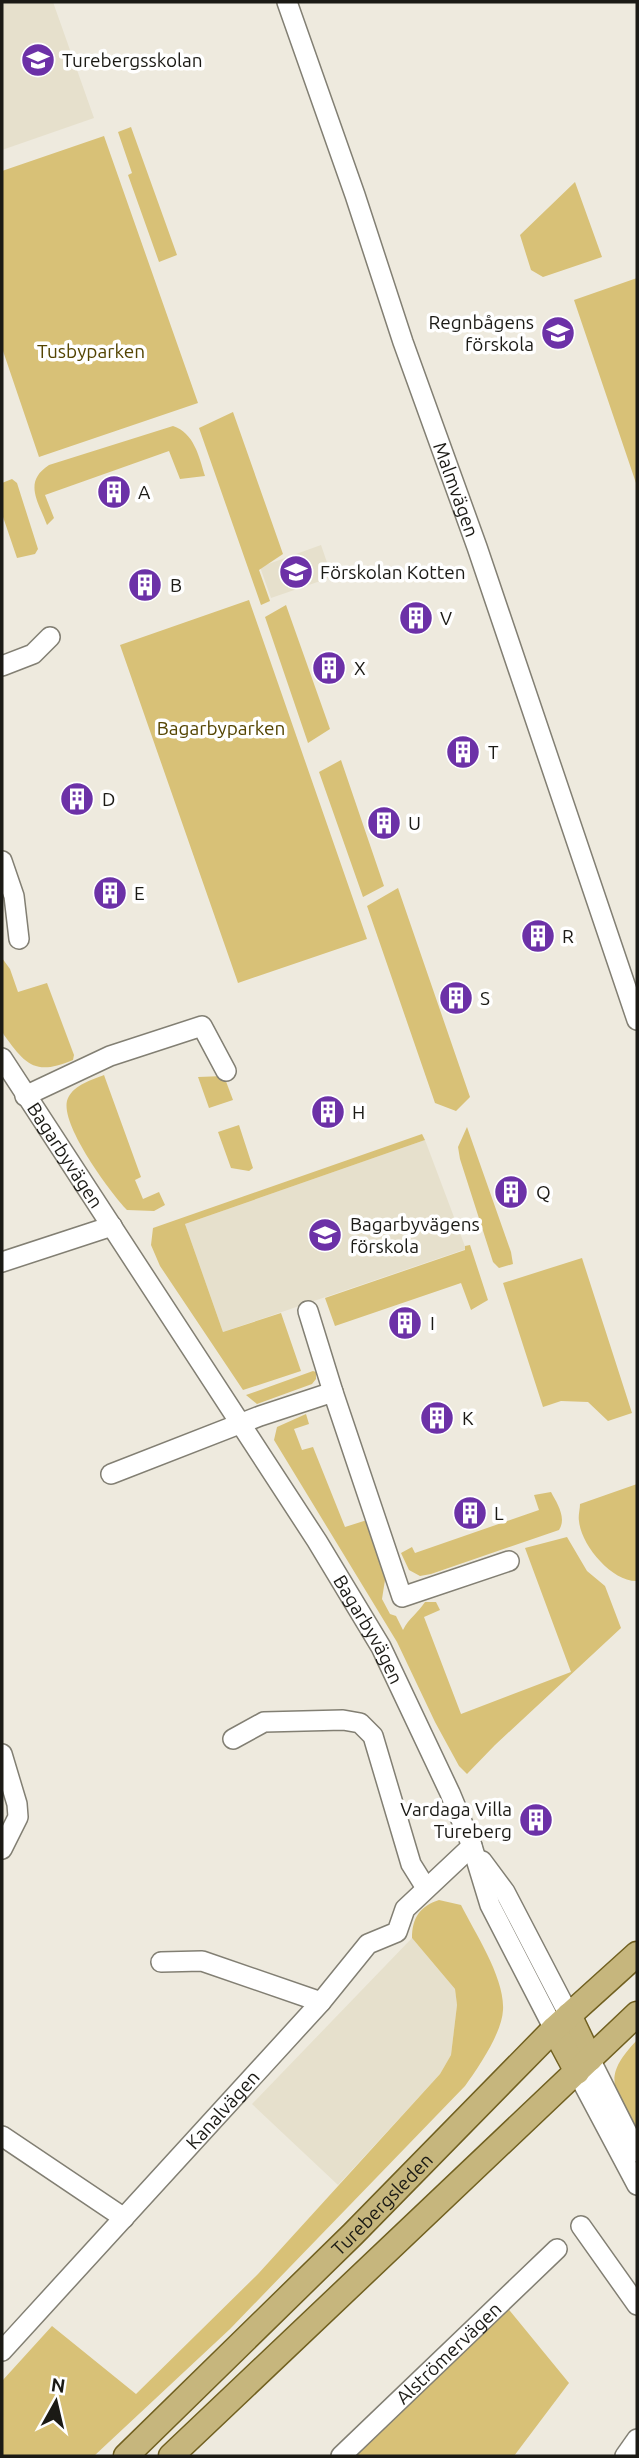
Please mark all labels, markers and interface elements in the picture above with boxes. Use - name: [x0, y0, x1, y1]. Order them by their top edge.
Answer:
- school or university icon: Turebergsskolan: [19, 41, 57, 79]
- place label: Turebergsskolan: [62, 49, 203, 71]
- place label: Regnbågens förskola: [429, 311, 534, 355]
- school or university icon: Regnbågens förskola: [539, 314, 577, 352]
- park label: Tusbyparken: [37, 340, 145, 362]
- street label: Malmvägen: [429, 439, 483, 540]
- building icon: A: [95, 473, 133, 511]
- place label: A: [138, 481, 151, 503]
- school or university icon: Förskolan Kotten: [277, 553, 315, 591]
- place label: Förskolan Kotten: [320, 561, 466, 583]
- building icon: B: [126, 566, 164, 604]
- place label: B: [170, 574, 182, 596]
- building icon: V: [397, 599, 435, 637]
- place label: V: [440, 607, 452, 629]
- building icon: X: [310, 649, 348, 687]
- place label: X: [354, 657, 366, 679]
- park label: Bagarbyparken: [157, 717, 285, 739]
- building icon: T: [444, 733, 482, 771]
- place label: T: [488, 741, 499, 763]
- building icon: D: [58, 780, 96, 818]
- place label: D: [102, 788, 115, 810]
- building icon: U: [365, 804, 403, 842]
- place label: U: [408, 812, 421, 834]
- building icon: E: [91, 874, 129, 912]
- place label: E: [134, 882, 145, 904]
- building icon: R: [519, 917, 557, 955]
- place label: R: [562, 925, 574, 947]
- building icon: S: [437, 979, 475, 1017]
- place label: S: [480, 987, 490, 1009]
- building icon: H: [309, 1093, 347, 1131]
- street label: Bagarbyvägen: [23, 1098, 108, 1212]
- place label: H: [352, 1101, 365, 1123]
- building icon: Q: [492, 1173, 530, 1211]
- place label: Q: [536, 1181, 551, 1203]
- place label: Bagarbyvägens förskola: [350, 1213, 480, 1257]
- school or university icon: Bagarbyvägens förskola: [306, 1216, 344, 1254]
- building icon: I: [386, 1304, 424, 1342]
- place label: I: [430, 1312, 435, 1334]
- building icon: K: [418, 1399, 456, 1437]
- place label: K: [462, 1407, 474, 1429]
- building icon: L: [451, 1494, 489, 1532]
- place label: L: [494, 1502, 504, 1524]
- street label: Bagarbyvägen: [329, 1571, 408, 1687]
- place label: Vardaga Villa Tureberg: [400, 1798, 512, 1842]
- building icon: Vardaga Villa Tureberg: [517, 1801, 555, 1839]
- street label: Kanalvägen: [181, 2066, 264, 2153]
- street label: Turebergsleden: [327, 2149, 437, 2260]
- street label: Alströmervägen: [391, 2297, 506, 2408]
- north arrow: [21, 2367, 91, 2437]
- text: N: [50, 2373, 67, 2397]

